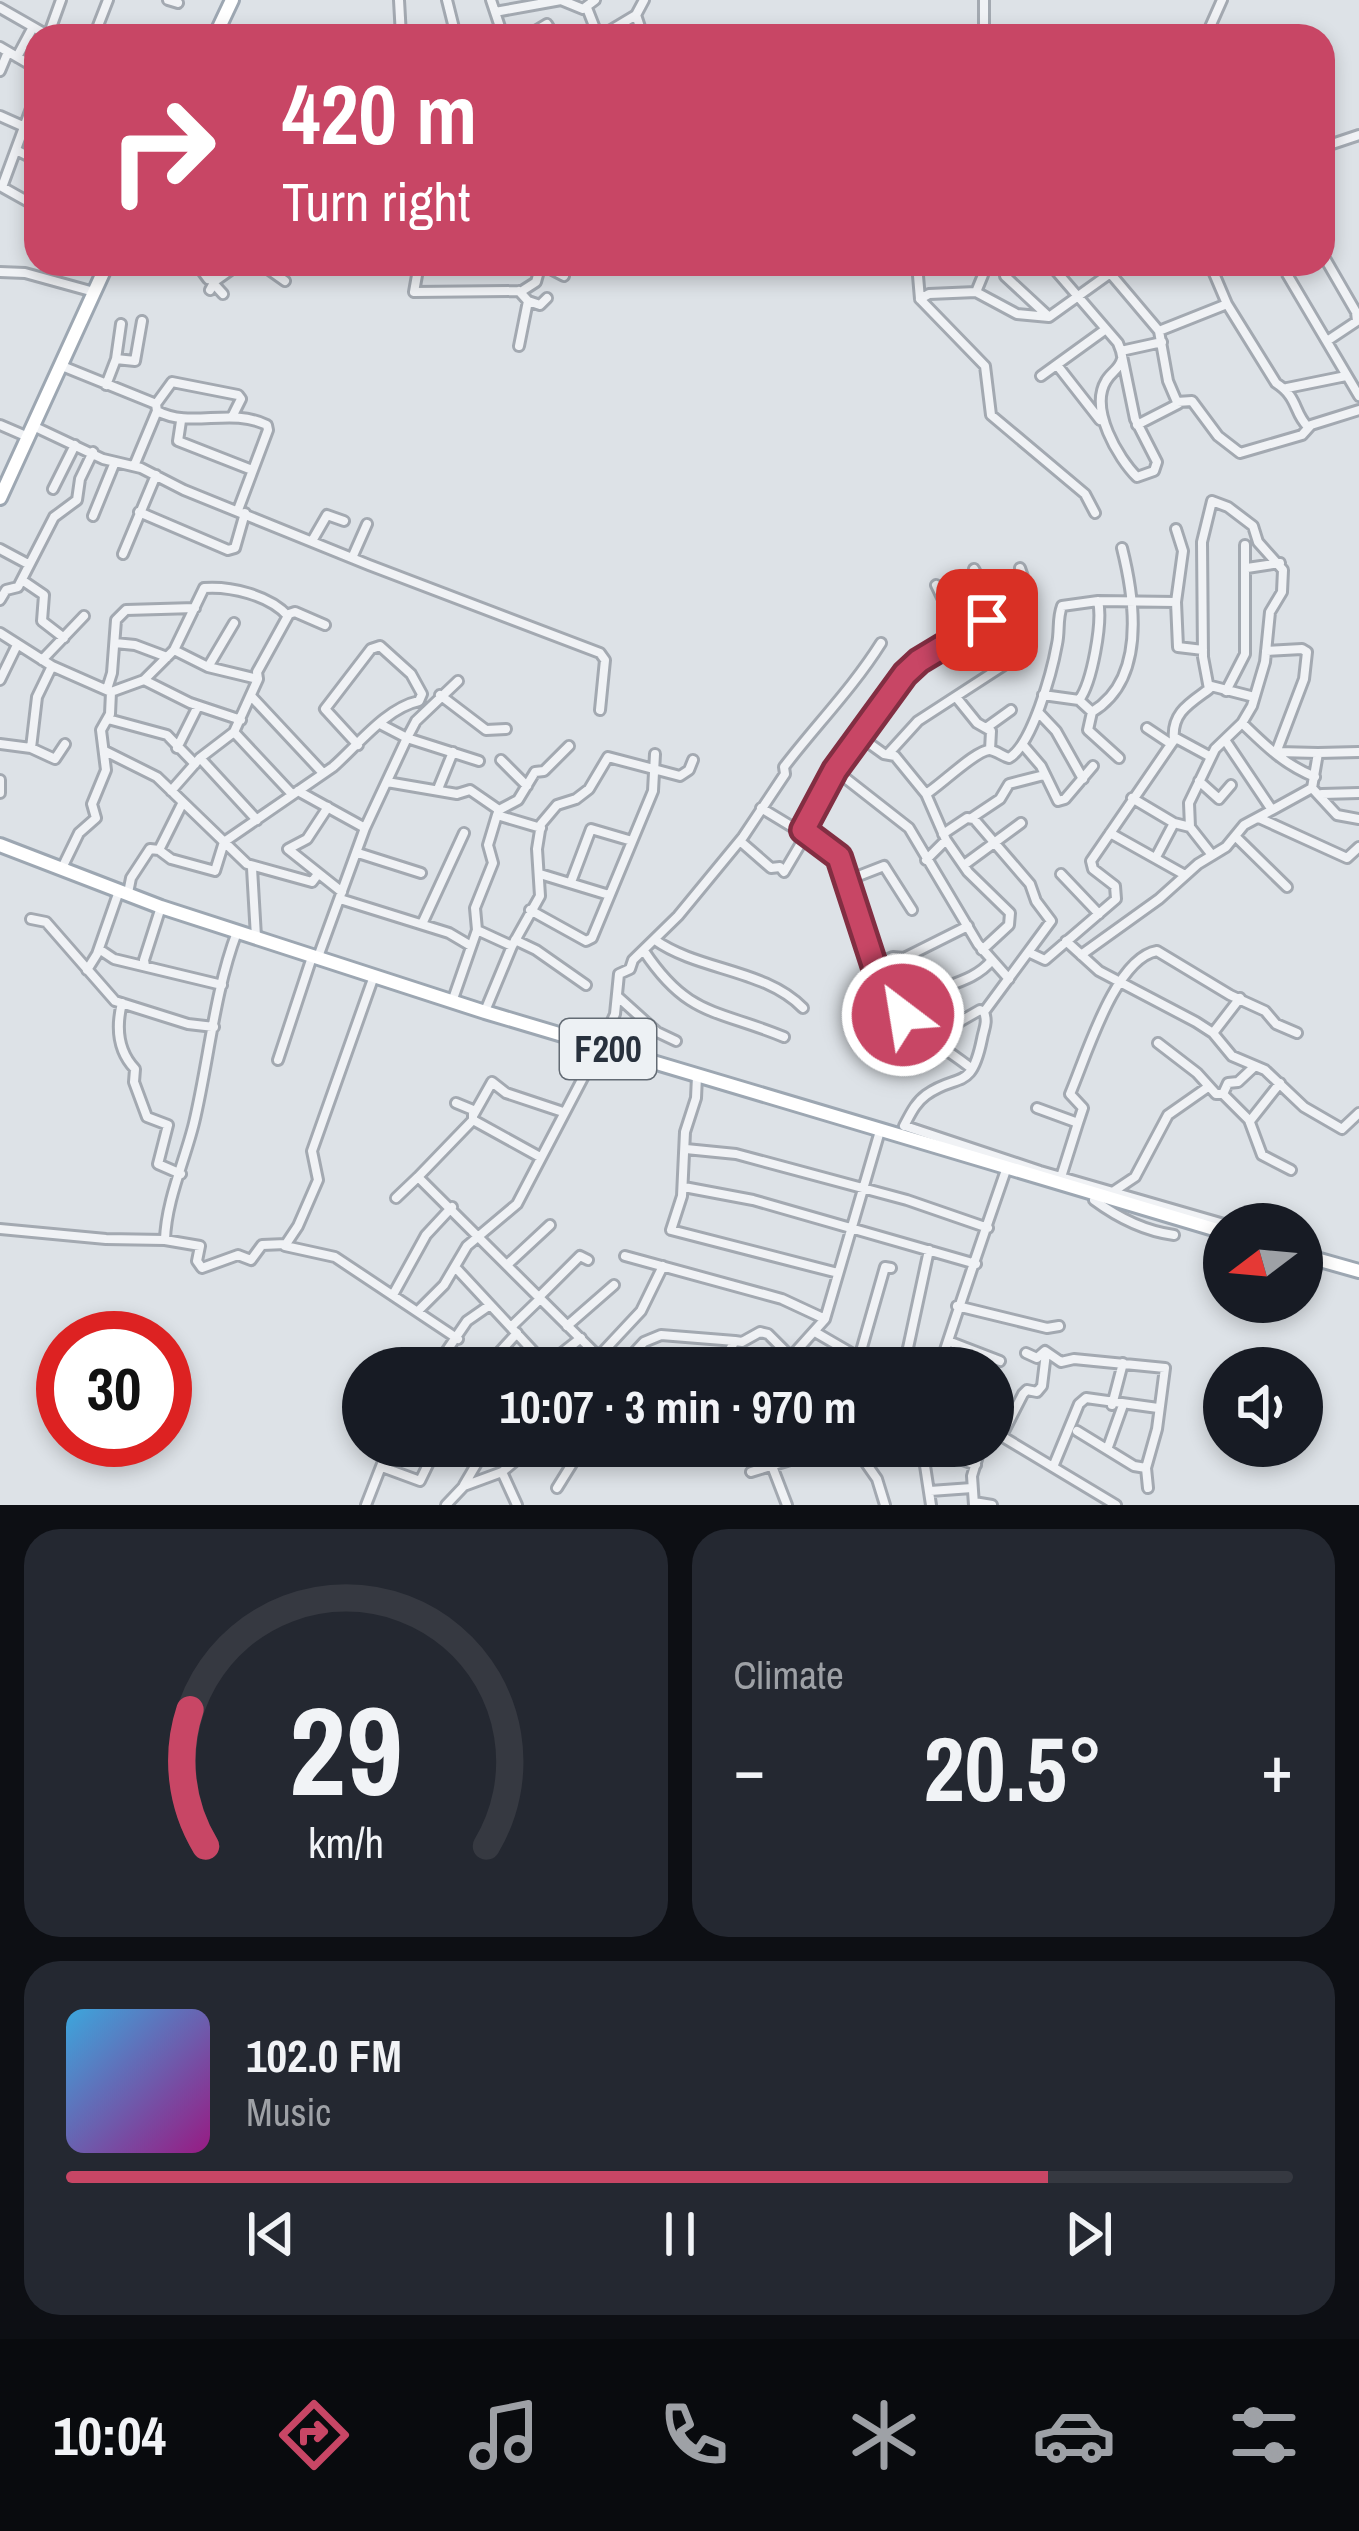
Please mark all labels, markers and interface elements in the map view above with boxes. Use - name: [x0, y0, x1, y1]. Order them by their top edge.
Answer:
- text: 420 m: [282, 57, 477, 170]
- icon: right: [84, 72, 240, 228]
- text: Turn right: [282, 165, 470, 238]
- pin: [936, 569, 1038, 671]
- icon: arrive: [954, 587, 1020, 653]
- position arrow: [840, 952, 966, 1078]
- road number: F200: [560, 1019, 656, 1079]
- north arrow: [1203, 1203, 1323, 1323]
- map controls: [1203, 1203, 1323, 1467]
- speed limit sign: 30: [36, 1311, 192, 1467]
- button: sound: [1203, 1347, 1323, 1467]
- text: 10:07 · 3 min · 970 m: [500, 1376, 856, 1437]
- text: Climate: [734, 1649, 844, 1701]
- text: 29: [289, 1666, 403, 1834]
- text: 20.5°: [923, 1708, 1103, 1829]
- text: −: [734, 1724, 765, 1813]
- text: +: [1261, 1724, 1293, 1813]
- text: km/h: [308, 1814, 384, 1871]
- text: 102.0 FM: [246, 2025, 402, 2086]
- text: Music: [246, 2086, 331, 2138]
- icon: previous: [238, 2201, 304, 2267]
- icon: pause: [647, 2201, 713, 2267]
- icon: next: [1056, 2201, 1122, 2267]
- icon: directions: [272, 2393, 356, 2477]
- icon: music: [462, 2393, 546, 2477]
- icon: phone: [652, 2393, 736, 2477]
- icon: climate: [842, 2393, 926, 2477]
- icon: car: [1032, 2393, 1116, 2477]
- icon: filters: [1222, 2393, 1306, 2477]
- text: 10:04: [53, 2399, 166, 2472]

